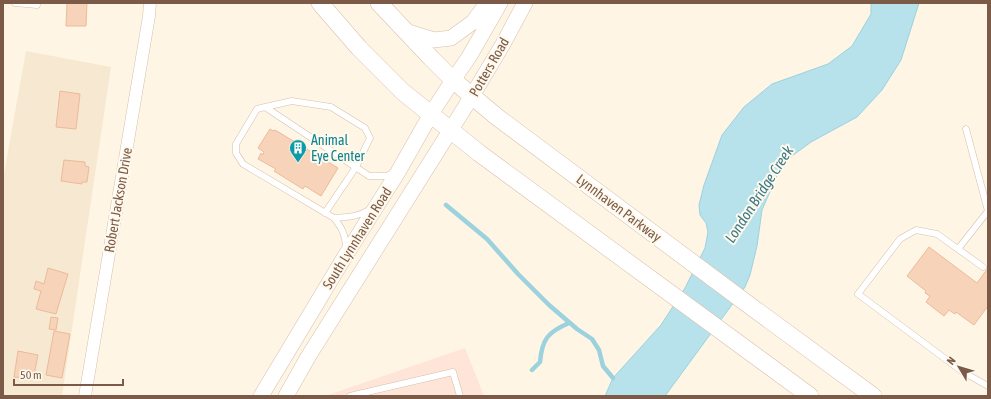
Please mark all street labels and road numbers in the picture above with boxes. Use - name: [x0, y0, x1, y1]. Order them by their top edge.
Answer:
- street label: Potters Road: [466, 35, 512, 99]
- street label: Robert Jackson Drive: [101, 146, 135, 254]
- street label: Lynnhaven Parkway: [573, 171, 665, 245]
- street label: South Lynnhaven Road: [319, 184, 395, 292]

